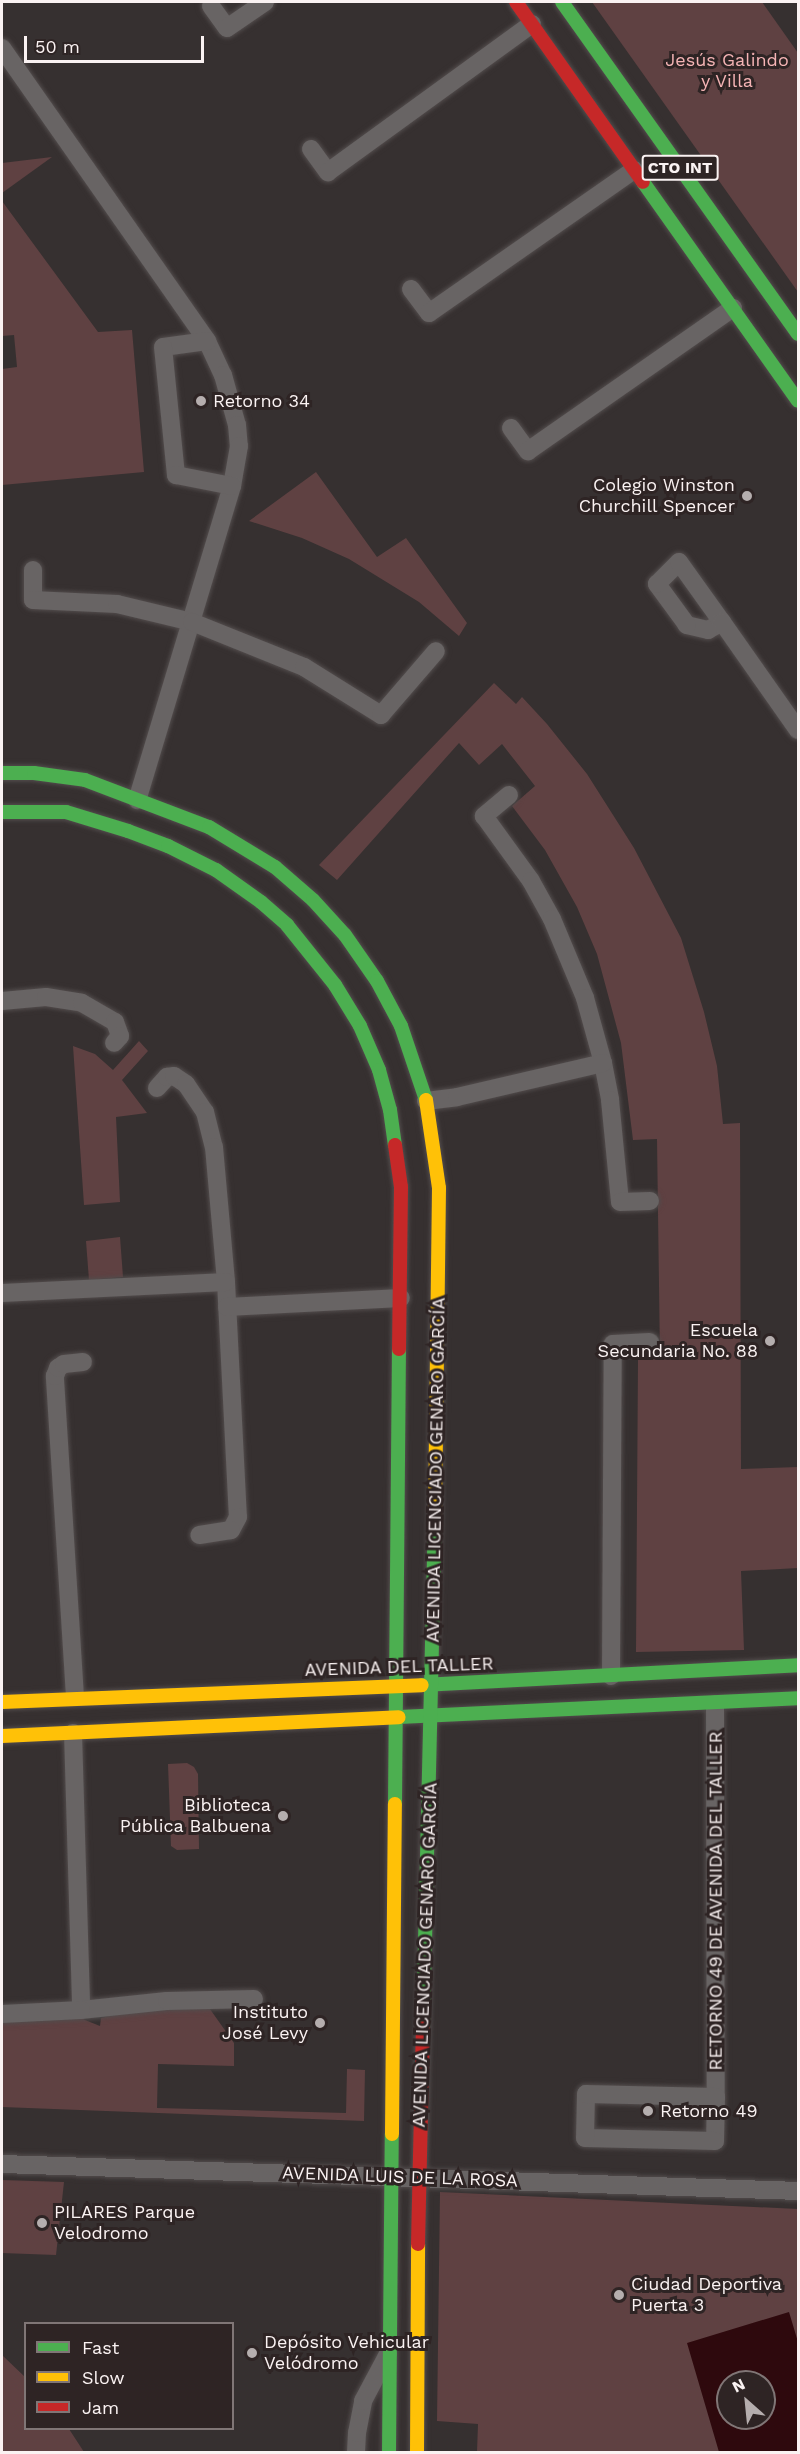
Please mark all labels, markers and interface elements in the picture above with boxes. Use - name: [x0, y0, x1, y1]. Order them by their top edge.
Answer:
- scale bar: [27, 24, 207, 62]
- text: 50 m: [35, 36, 80, 57]
- park label: Jesús Galindo y Villa: [665, 50, 789, 92]
- road number: CTO INT: [641, 155, 719, 181]
- place label: Retorno 34: [213, 390, 310, 412]
- marker: Retorno 34: [194, 394, 208, 408]
- place label: Colegio Winston Churchill Spencer: [578, 475, 735, 518]
- marker: Colegio Winston Churchill Spencer: [740, 489, 754, 503]
- street label: AVENIDA LICENCIADO GENARO GARCÍA: [422, 1297, 450, 1643]
- place label: Escuela Secundaria No. 88: [597, 1320, 758, 1362]
- marker: Escuela Secundaria No. 88: [763, 1334, 777, 1348]
- street label: AVENIDA DEL TALLER: [303, 1653, 495, 1681]
- street label: RETORNO 49 DE AVENIDA DEL TALLER: [705, 1730, 727, 2072]
- street label: AVENIDA LICENCIADO GENARO GARCÍA: [408, 1782, 442, 2128]
- place label: Biblioteca Pública Balbuena: [119, 1795, 271, 1838]
- marker: Biblioteca Pública Balbuena: [276, 1809, 290, 1823]
- place label: Instituto José Levy: [222, 2002, 308, 2044]
- marker: Instituto José Levy: [313, 2016, 327, 2030]
- place label: Retorno 49: [660, 2100, 758, 2122]
- marker: Retorno 49: [641, 2104, 655, 2118]
- street label: AVENIDA LUIS DE LA ROSA: [281, 2162, 519, 2192]
- place label: PILARES Parque Velodromo: [54, 2202, 195, 2244]
- marker: PILARES Parque Velodromo: [35, 2216, 49, 2230]
- place label: Ciudad Deportiva Puerta 3: [631, 2274, 782, 2316]
- marker: Ciudad Deportiva Puerta 3: [612, 2288, 626, 2302]
- legend: [24, 2322, 234, 2430]
- place label: Depósito Vehicular Velódromo: [264, 2332, 430, 2374]
- text: Fast: [82, 2337, 119, 2358]
- marker: Depósito Vehicular Velódromo: [245, 2346, 259, 2360]
- text: Slow: [82, 2367, 125, 2388]
- north arrow: [716, 2370, 776, 2430]
- text: N: [729, 2374, 748, 2396]
- text: Jam: [82, 2397, 119, 2418]

